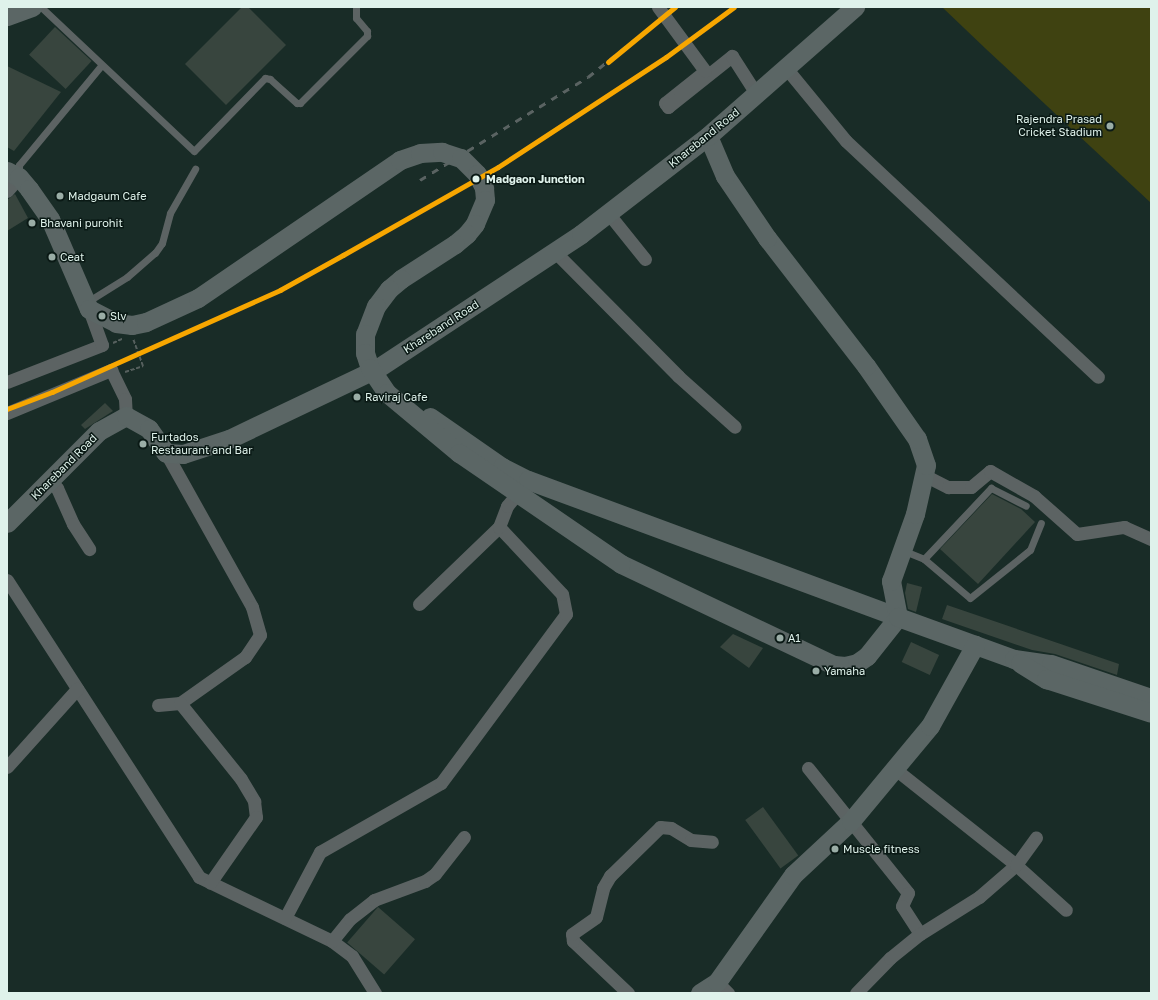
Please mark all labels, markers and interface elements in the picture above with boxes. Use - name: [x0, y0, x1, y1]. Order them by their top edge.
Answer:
- street label: Khareband Road: [666, 105, 742, 171]
- place label: Rajendra Prasad Cricket Stadium: [1016, 113, 1102, 139]
- marker: Rajendra Prasad Cricket Stadium: [1105, 121, 1115, 131]
- marker: Madgaon Junction: [469, 172, 483, 186]
- place label: Madgaon Junction: [486, 172, 585, 186]
- place label: Madgaum Cafe: [68, 189, 147, 203]
- marker: Madgaum Cafe: [55, 191, 65, 201]
- place label: Bhavani purohit: [40, 216, 123, 230]
- marker: Bhavani purohit: [27, 218, 37, 228]
- place label: Ceat: [60, 250, 84, 264]
- marker: Ceat: [47, 252, 57, 262]
- street label: Khareband Road: [401, 298, 481, 356]
- place label: Slv: [110, 309, 126, 323]
- marker: Slv: [97, 311, 107, 321]
- place label: Raviraj Cafe: [365, 390, 428, 404]
- marker: Raviraj Cafe: [352, 392, 362, 402]
- street label: Khareband Road: [28, 431, 100, 503]
- place label: Furtados Restaurant and Bar: [151, 431, 252, 457]
- marker: Furtados Restaurant and Bar: [138, 439, 148, 449]
- place label: A1: [788, 631, 801, 645]
- marker: A1: [775, 633, 785, 643]
- place label: Yamaha: [824, 664, 865, 678]
- marker: Yamaha: [811, 666, 821, 676]
- place label: Muscle fitness: [843, 842, 920, 856]
- marker: Muscle fitness: [830, 844, 840, 854]

